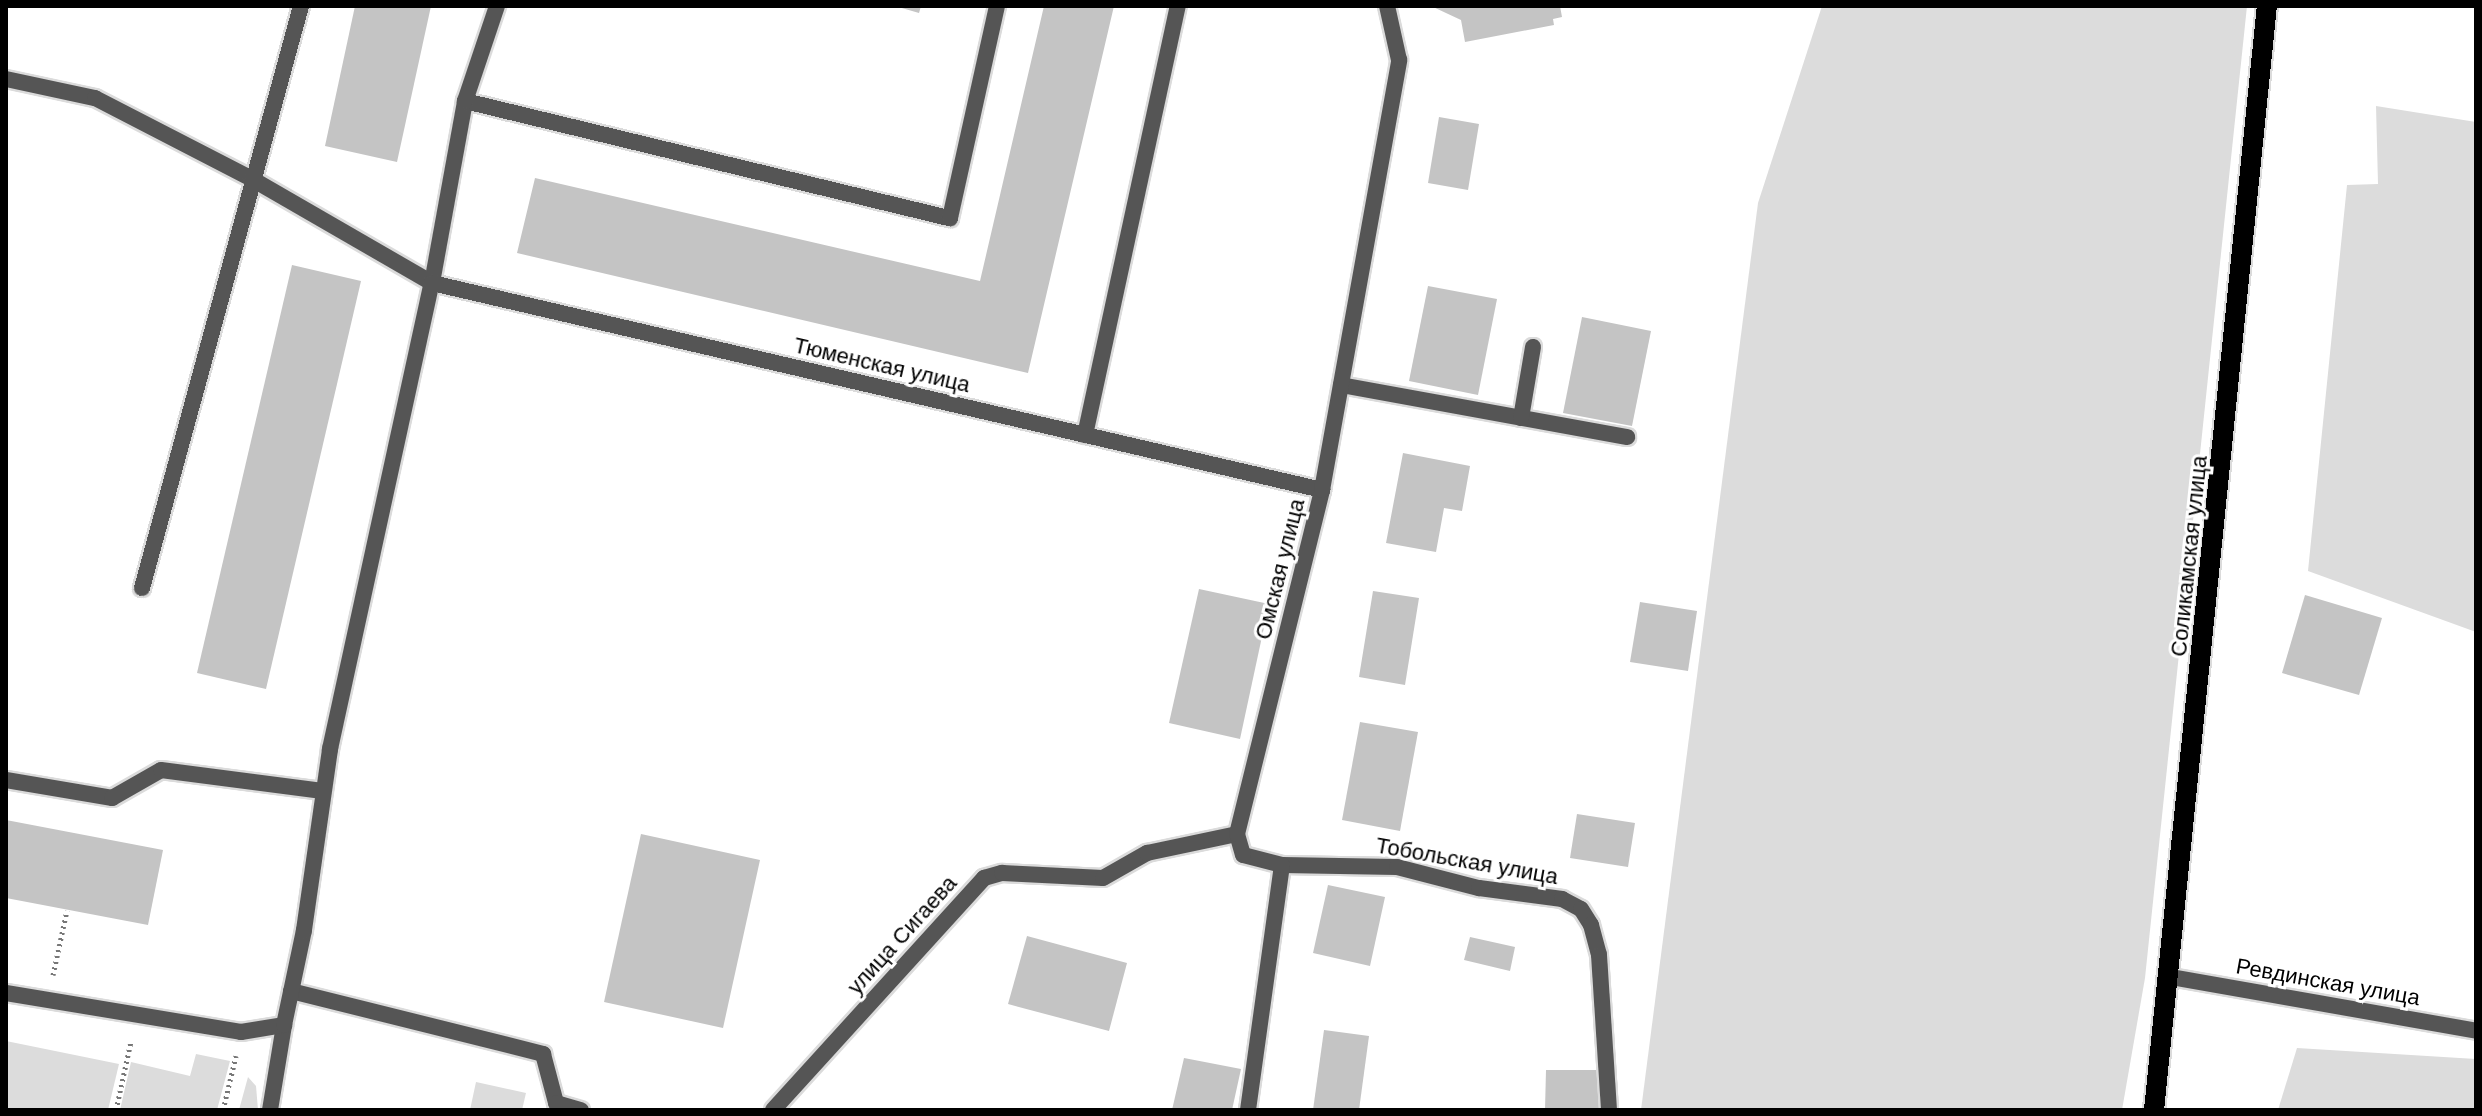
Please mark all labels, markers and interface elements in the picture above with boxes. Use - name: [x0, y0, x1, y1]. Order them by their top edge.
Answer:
- street label: Тюменская улица: [791, 332, 973, 398]
- street label: Соликамская улица: [2165, 454, 2213, 658]
- street label: Омская улица: [1250, 496, 1310, 642]
- street label: Тобольская улица: [1374, 832, 1560, 890]
- street label: улица Сигаева: [842, 870, 962, 1000]
- street label: Ревдинская улица: [2234, 953, 2422, 1011]

